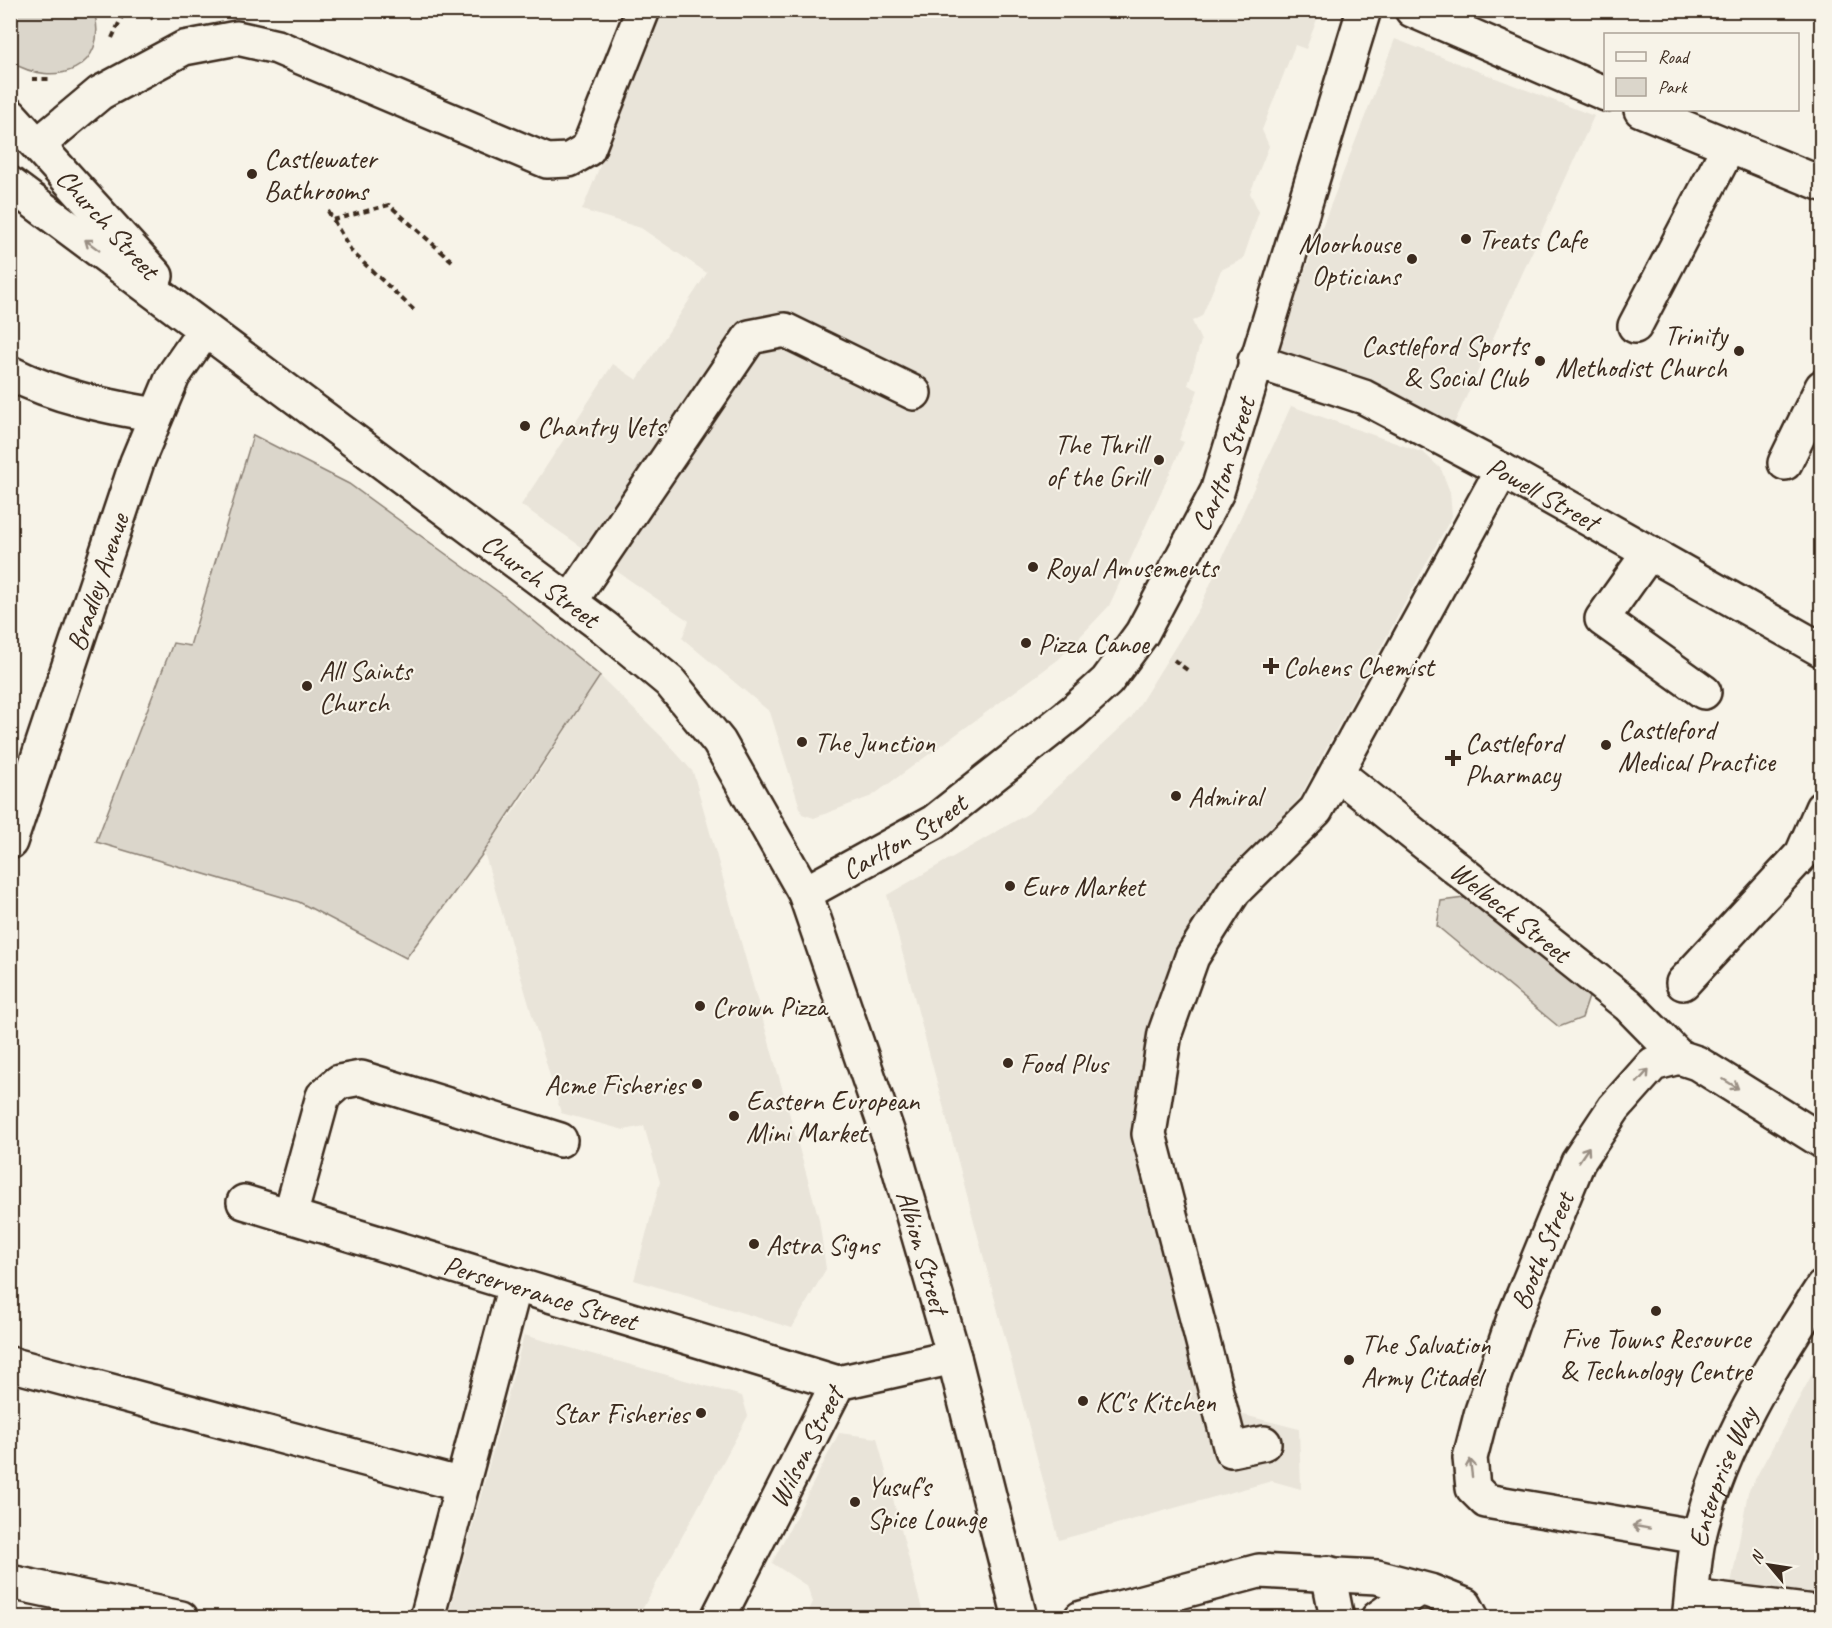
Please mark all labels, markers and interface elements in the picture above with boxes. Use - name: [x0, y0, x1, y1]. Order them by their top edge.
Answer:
- legend: [1604, 33, 1799, 111]
- text: Road: [1658, 46, 1691, 68]
- text: Park: [1658, 76, 1688, 98]
- place label: Castlewater Bathrooms: [264, 141, 378, 208]
- street label: Church Street: [49, 161, 169, 288]
- marker: Castlewater Bathrooms: [245, 167, 259, 181]
- place label: Treats Cafe: [1478, 222, 1588, 257]
- place label: Moorhouse Opticians: [1298, 226, 1402, 293]
- marker: Treats Cafe: [1459, 232, 1473, 246]
- one-way arrow: [84, 239, 100, 251]
- marker: Moorhouse Opticians: [1405, 252, 1419, 266]
- place label: Trinity Methodist Church: [1555, 318, 1729, 385]
- place label: Castleford Sports & Social Club: [1361, 328, 1530, 395]
- marker: Trinity Methodist Church: [1732, 344, 1746, 358]
- marker: Castleford Sports & Social Club: [1533, 354, 1547, 368]
- street label: Carlton Street: [1183, 391, 1264, 537]
- place label: Chantry Vets: [537, 409, 667, 444]
- marker: Chantry Vets: [518, 419, 532, 433]
- place label: The Thrill of the Grill: [1046, 427, 1152, 494]
- street label: Powell Street: [1481, 448, 1608, 541]
- marker: The Thrill of the Grill: [1152, 453, 1166, 467]
- street label: Bradley Avenue: [58, 507, 137, 655]
- street label: Church Street: [475, 525, 608, 637]
- place label: Royal Amusements: [1045, 550, 1220, 585]
- marker: Royal Amusements: [1026, 560, 1040, 574]
- place label: Pizza Canoe: [1038, 626, 1151, 661]
- marker: Pizza Canoe: [1019, 636, 1033, 650]
- place label: Cohens Chemist: [1283, 649, 1436, 684]
- place label: All Saints Church: [319, 653, 414, 720]
- marker: Cohens Chemist: [1264, 659, 1278, 673]
- marker: All Saints Church: [300, 679, 314, 693]
- place label: Castleford Medical Practice: [1618, 712, 1777, 779]
- place label: The Junction: [814, 725, 936, 760]
- place label: Castleford Pharmacy: [1465, 725, 1566, 792]
- marker: The Junction: [795, 735, 809, 749]
- marker: Castleford Medical Practice: [1599, 738, 1613, 752]
- marker: Castleford Pharmacy: [1446, 751, 1460, 765]
- place label: Admiral: [1188, 779, 1267, 814]
- street label: Carlton Street: [836, 784, 976, 887]
- marker: Admiral: [1169, 789, 1183, 803]
- street label: Welbeck Street: [1443, 853, 1580, 972]
- place label: Euro Market: [1022, 869, 1147, 904]
- marker: Euro Market: [1003, 879, 1017, 893]
- place label: Crown Pizza: [712, 989, 829, 1024]
- marker: Crown Pizza: [693, 999, 707, 1013]
- place label: Food Plus: [1020, 1046, 1110, 1081]
- marker: Food Plus: [1001, 1056, 1015, 1070]
- place label: Acme Fisheries: [544, 1067, 687, 1102]
- one-way arrow: [1636, 1069, 1650, 1084]
- marker: Acme Fisheries: [690, 1077, 704, 1091]
- one-way arrow: [1722, 1078, 1739, 1090]
- place label: Eastern European Mini Market: [746, 1083, 921, 1150]
- marker: Eastern European Mini Market: [727, 1109, 741, 1123]
- one-way arrow: [1577, 1145, 1590, 1162]
- street label: Booth Street: [1502, 1185, 1583, 1315]
- street label: Albion Street: [888, 1186, 958, 1321]
- place label: Astra Signs: [766, 1227, 881, 1262]
- marker: Astra Signs: [747, 1237, 761, 1251]
- street label: Perserverance Street: [440, 1247, 644, 1340]
- marker: Five Towns Resource & Technology Centre: [1649, 1304, 1663, 1318]
- place label: Five Towns Resource & Technology Centre: [1560, 1321, 1754, 1388]
- place label: The Salvation Army Citadel: [1361, 1327, 1491, 1394]
- marker: The Salvation Army Citadel: [1342, 1353, 1356, 1367]
- street label: Wilson Street: [760, 1378, 853, 1513]
- place label: KC's Kitchen: [1095, 1384, 1216, 1419]
- marker: KC's Kitchen: [1076, 1394, 1090, 1408]
- place label: Star Fisheries: [553, 1396, 691, 1431]
- street label: Enterprise Way: [1680, 1398, 1766, 1550]
- marker: Star Fisheries: [694, 1406, 708, 1420]
- one-way arrow: [1465, 1459, 1476, 1479]
- place label: Yusuf's Spice Lounge: [867, 1469, 988, 1536]
- marker: Yusuf's Spice Lounge: [848, 1495, 862, 1509]
- one-way arrow: [1632, 1521, 1651, 1532]
- north arrow: [1739, 1535, 1799, 1595]
- text: N: [1746, 1546, 1769, 1567]

